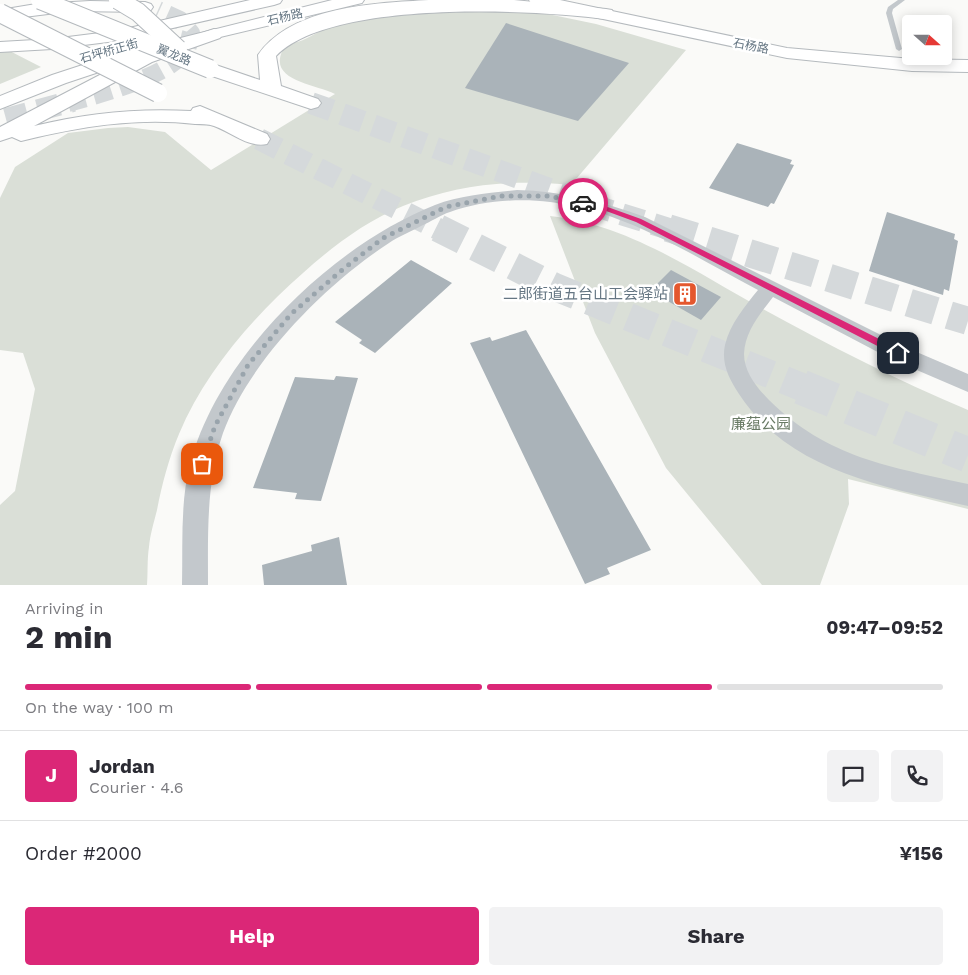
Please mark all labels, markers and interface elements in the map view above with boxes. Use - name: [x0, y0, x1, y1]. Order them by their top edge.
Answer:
- street label: 石杨路: [266, 6, 304, 28]
- north arrow: [902, 15, 952, 65]
- map controls: [902, 15, 952, 65]
- street label: 石坪桥正街: [78, 36, 140, 66]
- street label: 石杨路: [732, 36, 770, 56]
- street label: 翼龙路: [155, 42, 193, 68]
- courier: [558, 178, 608, 228]
- icon: car: [569, 189, 597, 217]
- building icon: 二郎街道五台山工会驿站: [672, 281, 698, 307]
- place label: 二郎街道五台山工会驿站: [503, 285, 668, 303]
- pin: [877, 332, 919, 374]
- icon: home: [884, 339, 912, 367]
- park label: 廉蕴公园: [731, 415, 791, 433]
- pin: [181, 443, 223, 485]
- icon: bag: [188, 450, 216, 478]
- text: Arriving in: [25, 599, 103, 618]
- text: 09:47–09:52: [826, 616, 943, 639]
- text: 2 min: [25, 618, 113, 656]
- text: On the way · 100 m: [25, 698, 174, 717]
- button: chat: [827, 750, 879, 802]
- button: phone: [891, 750, 943, 802]
- text: Jordan: [89, 755, 155, 778]
- text: J: [45, 764, 57, 787]
- text: Courier · 4.6: [89, 778, 184, 797]
- text: Order #2000: [25, 842, 142, 865]
- text: ¥156: [899, 842, 943, 865]
- button: Help: [25, 907, 479, 965]
- button: Share: [489, 907, 943, 965]

